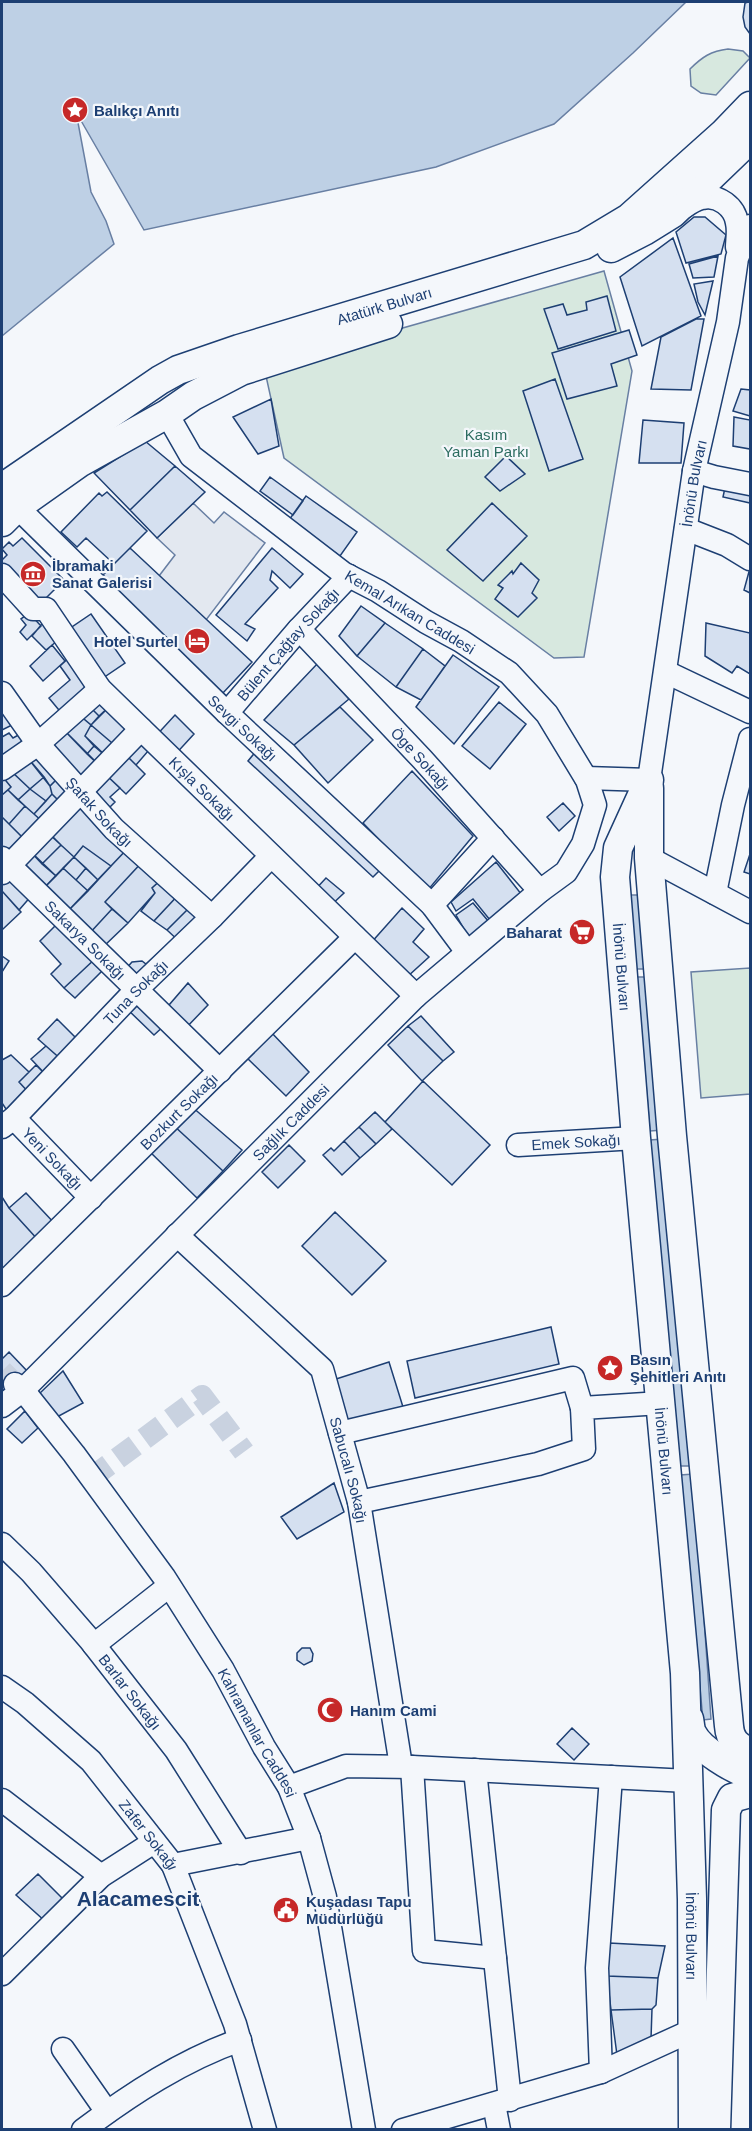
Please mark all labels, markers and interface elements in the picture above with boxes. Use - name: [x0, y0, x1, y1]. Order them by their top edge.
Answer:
- place icon: Balıkçı Anıtı: [60, 95, 90, 125]
- place label: Balıkçı Anıtı: [94, 102, 179, 119]
- street label: Atatürk Bulvarı: [334, 283, 434, 328]
- park label: Kasım Yaman Parkı: [443, 426, 529, 460]
- street label: İnönü Bulvarı: [677, 438, 709, 528]
- place label: İbramaki Sanat Galerisi: [52, 557, 152, 591]
- museum icon: İbramaki Sanat Galerisi: [18, 559, 48, 589]
- street label: Kemal Arıkan Caddesi: [342, 566, 478, 658]
- street label: Bülent Çağtay Sokağı: [233, 584, 342, 704]
- hotel icon: Hotel Surtel: [182, 626, 212, 656]
- place label: Hotel Surtel: [94, 633, 178, 650]
- street label: Sevgi Sokağı: [205, 691, 281, 764]
- street label: Öge Sokağı: [388, 724, 454, 793]
- street label: Kışla Sokağı: [166, 753, 238, 824]
- street label: Şafak Sokağı: [63, 773, 136, 850]
- street label: Sakarya Sokağı: [42, 897, 130, 983]
- supermarket icon: Baharat: [567, 917, 597, 947]
- street label: İnönü Bulvarı: [610, 922, 634, 1012]
- place label: Baharat: [506, 924, 562, 941]
- street label: Tuna Sokağı: [99, 956, 171, 1028]
- street label: Bozkurt Sokağı: [136, 1069, 221, 1153]
- street label: Sağlık Caddesi: [249, 1080, 332, 1164]
- street label: Yeni Sokağı: [19, 1124, 87, 1193]
- street label: Emek Sokağı: [531, 1130, 621, 1153]
- place label: Basın Şehitleri Anıtı: [630, 1351, 726, 1385]
- place icon: Basın Şehitleri Anıtı: [595, 1353, 625, 1383]
- street label: İnönü Bulvarı: [652, 1406, 677, 1496]
- street label: Sabucalı Sokağı: [327, 1415, 371, 1524]
- street label: Barlar Sokağı: [96, 1651, 165, 1733]
- street label: Kahramanlar Caddesi: [215, 1665, 300, 1799]
- mosque icon: Hanım Cami: [315, 1695, 345, 1725]
- place label: Hanım Cami: [350, 1702, 437, 1719]
- street label: Zafer Sokağı: [116, 1796, 183, 1872]
- district label: Alacamescit: [77, 1887, 199, 1910]
- street label: İnönü Bulvarı: [683, 1891, 701, 1980]
- place label: Kuşadası Tapu Müdürlüğü: [306, 1893, 412, 1927]
- public building icon: Kuşadası Tapu Müdürlüğü: [271, 1895, 301, 1925]

